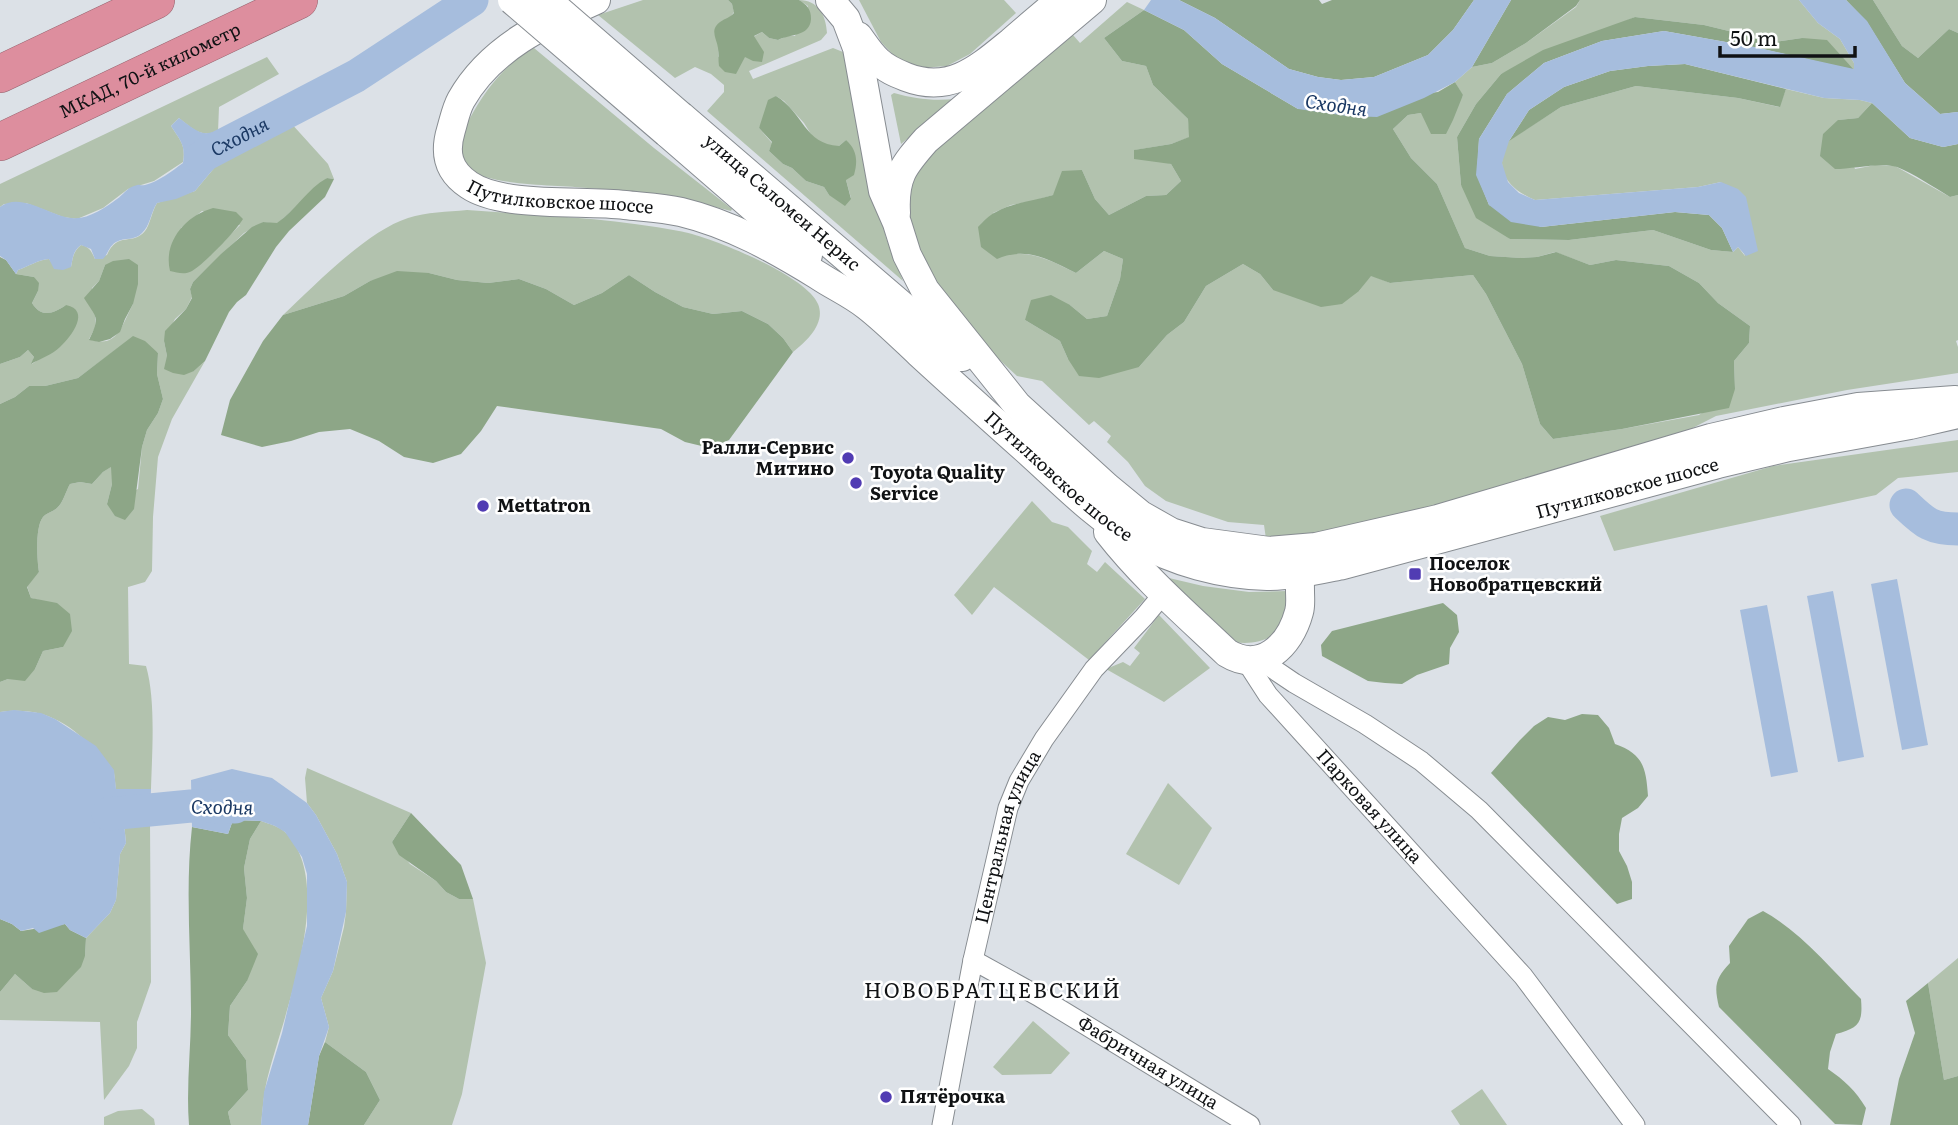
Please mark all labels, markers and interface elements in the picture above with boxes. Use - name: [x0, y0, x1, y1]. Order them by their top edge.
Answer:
- scale bar: [1720, 14, 1855, 58]
- street label: МКАД, 70-й километр: [54, 15, 245, 124]
- text: 50 m: [1730, 21, 1777, 52]
- water label: Сходня: [1303, 86, 1369, 122]
- water label: Сходня: [205, 109, 273, 163]
- street label: улица Саломеи Нерис: [699, 126, 867, 276]
- street label: Путилковское шоссе: [462, 172, 655, 220]
- street label: Путилковское шоссе: [979, 404, 1139, 547]
- place label: Ралли-Сервис Митино: [702, 433, 834, 481]
- street label: Путилковское шоссе: [1533, 449, 1721, 524]
- marker: Ралли-Сервис Митино: [840, 450, 856, 466]
- place label: Toyota Quality Service: [870, 458, 1005, 506]
- marker: Toyota Quality Service: [848, 475, 864, 491]
- place label: Mettatron: [497, 491, 591, 518]
- marker: Mettatron: [475, 498, 491, 514]
- place label: Поселок Новобратцевский: [1429, 549, 1602, 597]
- marker: Поселок Новобратцевский: [1407, 566, 1423, 582]
- street label: Парковая улица: [1311, 742, 1430, 869]
- street label: Центральная улица: [967, 744, 1047, 926]
- water label: Сходня: [191, 791, 254, 821]
- district label: НОВОБРАТЦЕВСКИЙ: [864, 973, 1122, 1004]
- street label: Фабричная улица: [1073, 1008, 1225, 1115]
- place label: Пятёрочка: [900, 1082, 1006, 1109]
- marker: Пятёрочка: [878, 1089, 894, 1105]

